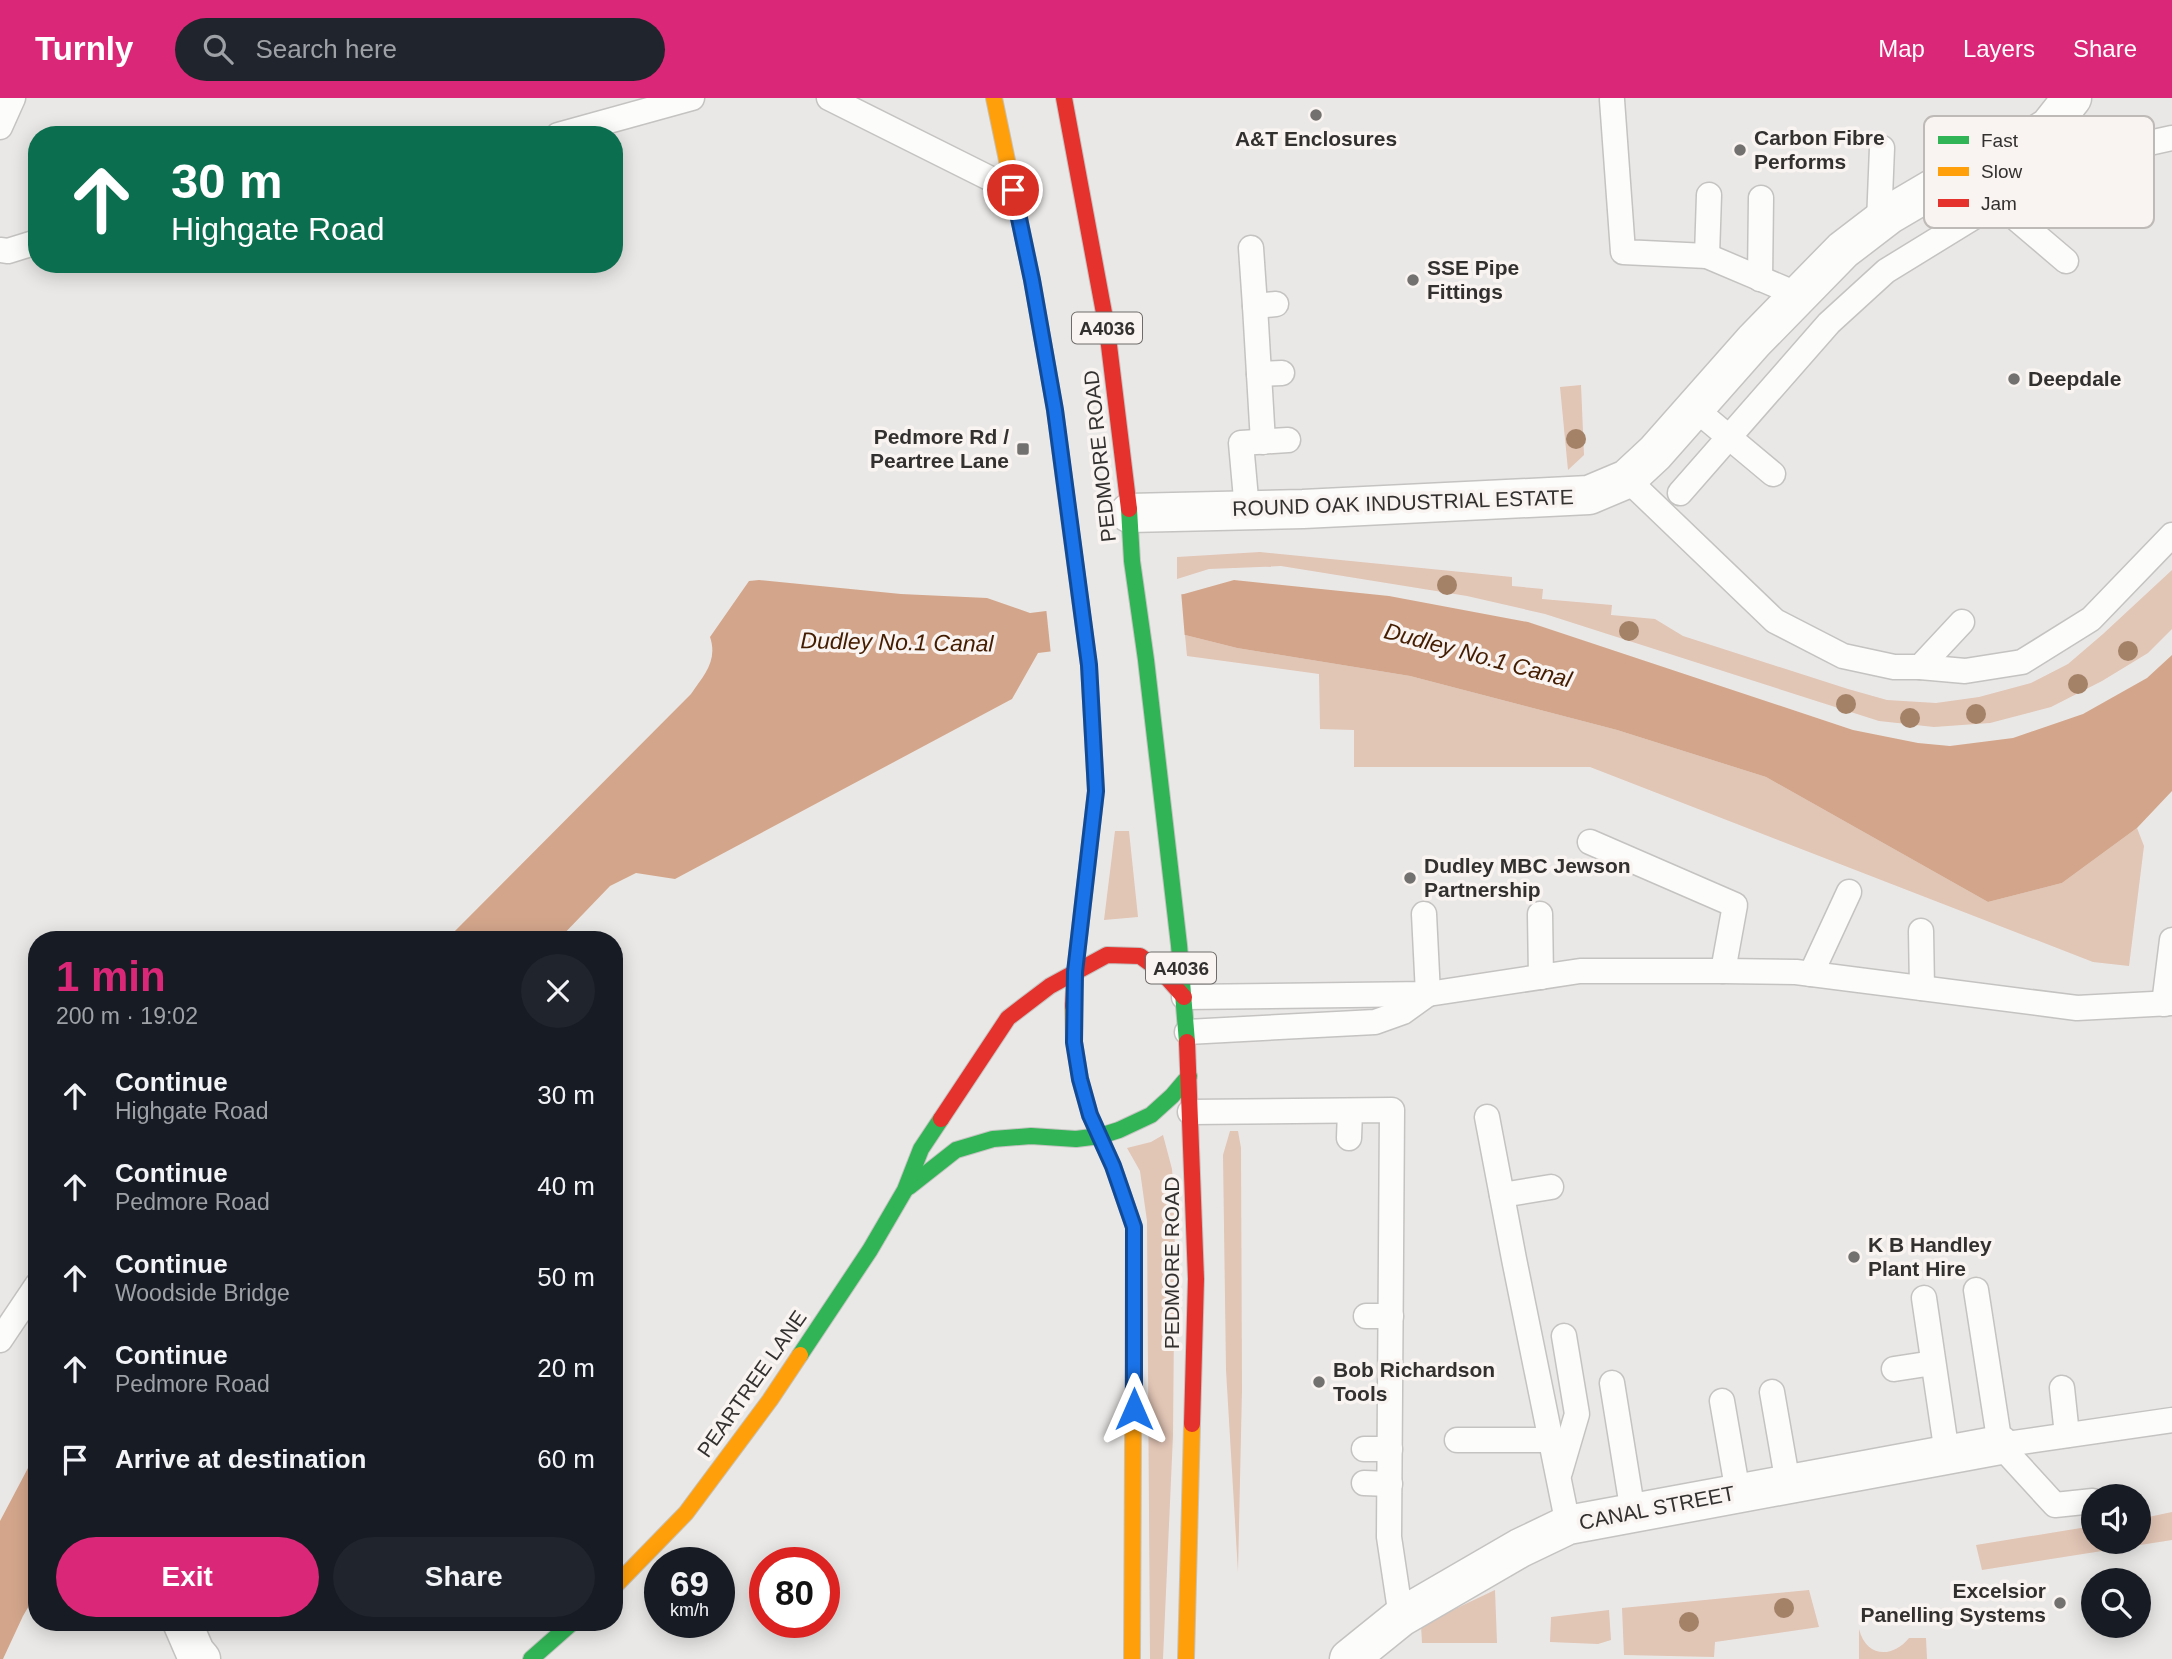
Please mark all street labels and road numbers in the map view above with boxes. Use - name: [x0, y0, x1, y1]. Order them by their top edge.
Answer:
- road number: A4036: [1072, 312, 1142, 344]
- street label: PEDMORE ROAD: [1079, 369, 1120, 543]
- street label: ROUND OAK INDUSTRIAL ESTATE: [1232, 485, 1574, 520]
- road number: A4036: [1146, 953, 1216, 984]
- street label: PEDMORE ROAD: [1160, 1177, 1183, 1349]
- street label: PEARTREE LANE: [692, 1306, 811, 1461]
- street label: CANAL STREET: [1577, 1481, 1737, 1534]

